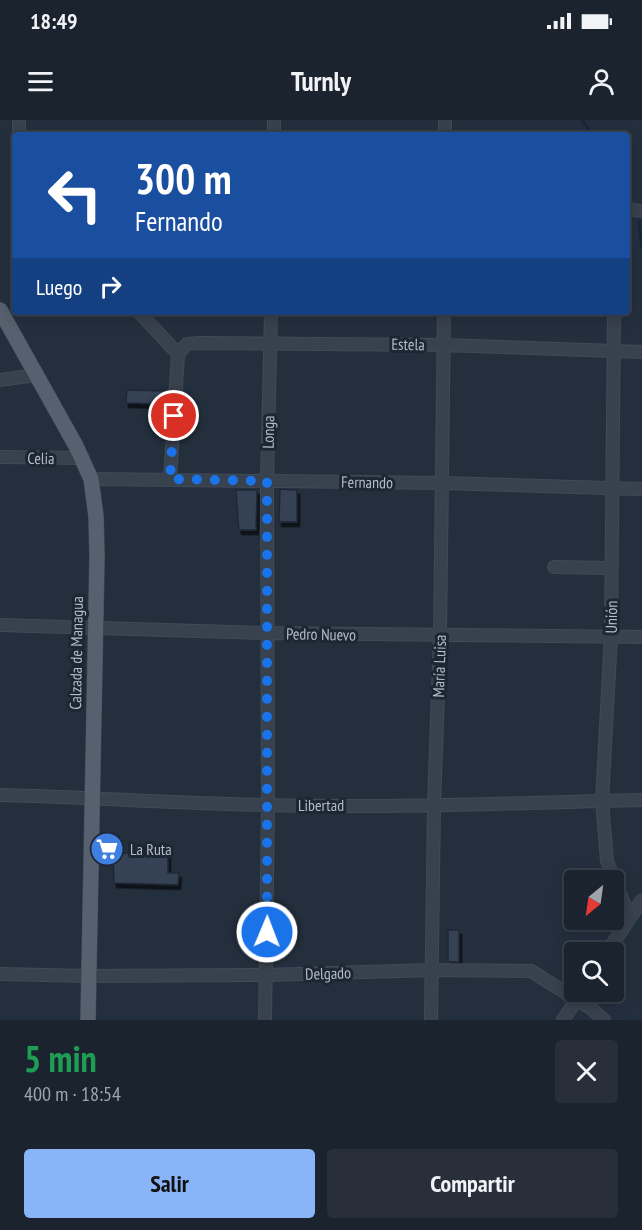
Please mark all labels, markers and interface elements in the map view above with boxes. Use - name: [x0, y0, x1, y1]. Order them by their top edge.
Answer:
- text: 18:49: [30, 7, 78, 35]
- text: Turnly: [291, 64, 351, 98]
- icon: menu: [24, 65, 57, 98]
- icon: person: [585, 65, 618, 98]
- text: 300 m: [135, 151, 232, 206]
- icon: left: [36, 156, 114, 234]
- text: Fernando: [135, 204, 223, 238]
- icon: right: [94, 270, 127, 303]
- text: Luego: [36, 273, 82, 301]
- street label: Estela: [391, 334, 425, 354]
- pin: [148, 390, 199, 441]
- icon: arrive: [157, 399, 190, 432]
- street label: Longa: [258, 415, 278, 449]
- street label: Celia: [27, 448, 55, 468]
- street label: Fernando: [341, 472, 393, 492]
- street label: Calzada de Managua: [65, 596, 87, 710]
- street label: Unión: [601, 600, 621, 634]
- street label: Pedro Nuevo: [286, 623, 356, 645]
- street label: María Luisa: [428, 634, 450, 698]
- street label: Libertad: [298, 795, 344, 815]
- supermarket icon: La Ruta: [89, 831, 125, 867]
- place label: La Ruta: [130, 839, 172, 859]
- north arrow: [564, 870, 624, 930]
- map controls: [564, 870, 624, 1002]
- position arrow: [235, 900, 299, 964]
- button: search: [564, 942, 624, 1002]
- street label: Delgado: [305, 962, 351, 984]
- text: 5 min: [24, 1035, 97, 1082]
- button: close: [555, 1040, 618, 1103]
- text: 400 m · 18:54: [24, 1081, 121, 1107]
- button: Salir: [24, 1149, 315, 1218]
- button: Compartir: [327, 1149, 618, 1218]

